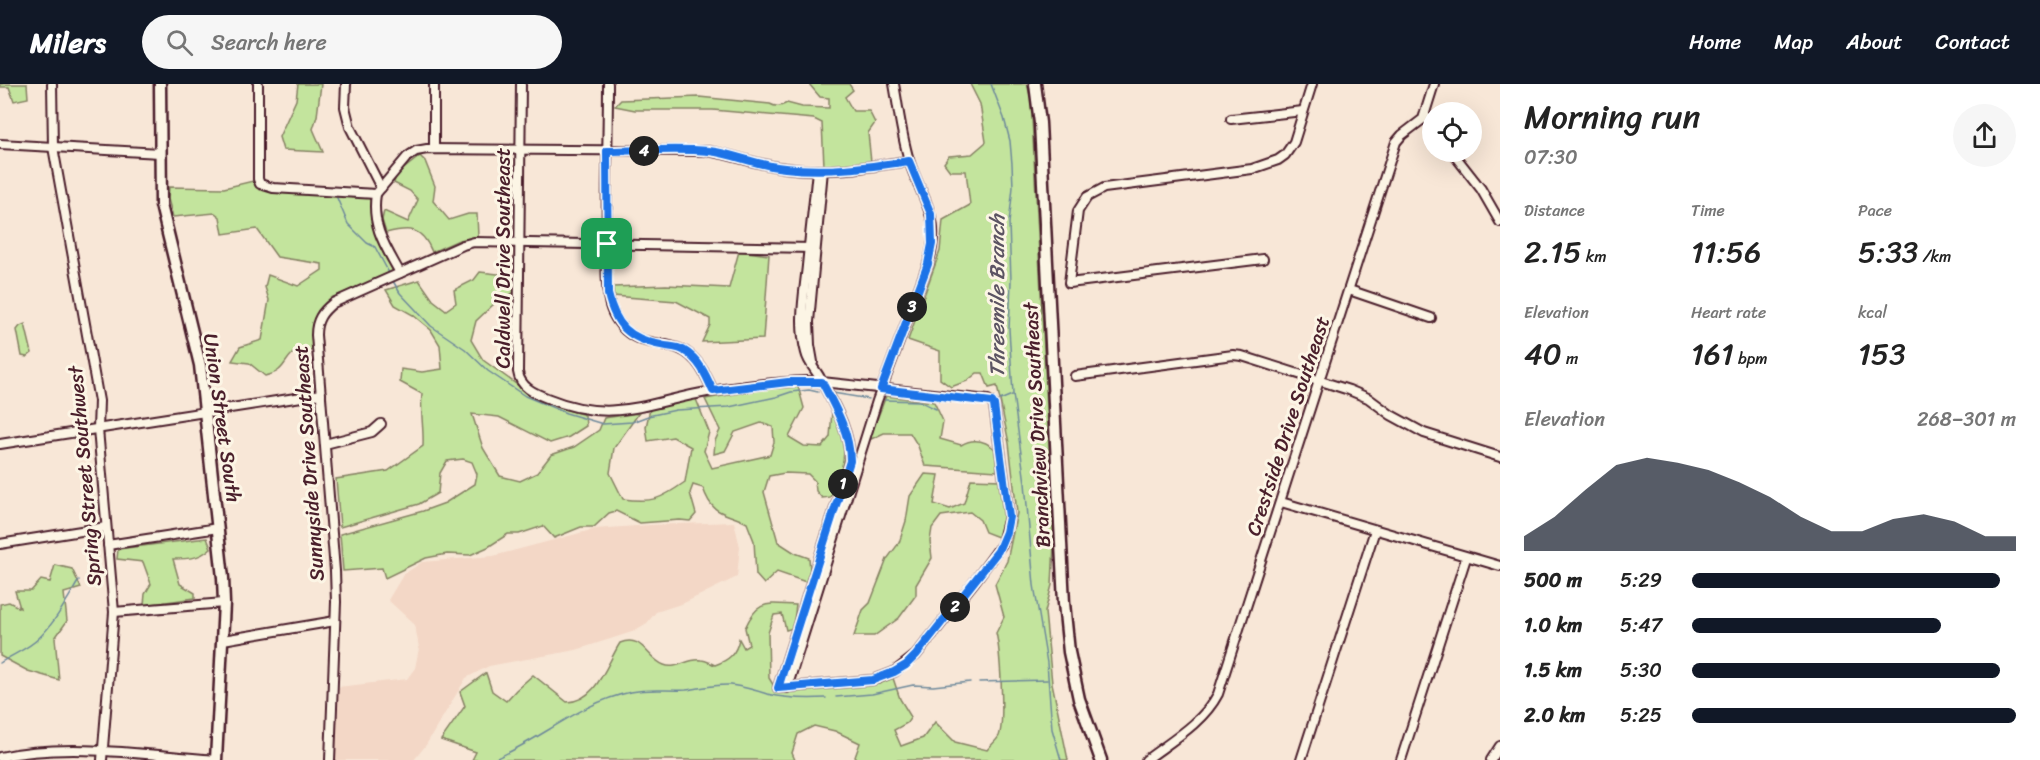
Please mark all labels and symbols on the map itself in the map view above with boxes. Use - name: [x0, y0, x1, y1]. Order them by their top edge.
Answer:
- pin: 4: [629, 136, 659, 166]
- street label: Caldwell Drive Southeast: [486, 147, 521, 368]
- water label: Threemile Branch: [978, 213, 1016, 377]
- pin: [581, 218, 632, 269]
- pin: 3: [897, 292, 927, 322]
- street label: Branchview Drive Southeast: [1013, 301, 1061, 548]
- street label: Crestside Drive Southeast: [1236, 311, 1340, 541]
- street label: Union Street South: [193, 331, 251, 505]
- street label: Sunnyside Drive Southeast: [283, 344, 335, 582]
- street label: Spring Street Southwest: [58, 364, 112, 587]
- pin: 1: [828, 469, 858, 499]
- pin: 2: [940, 592, 970, 622]

